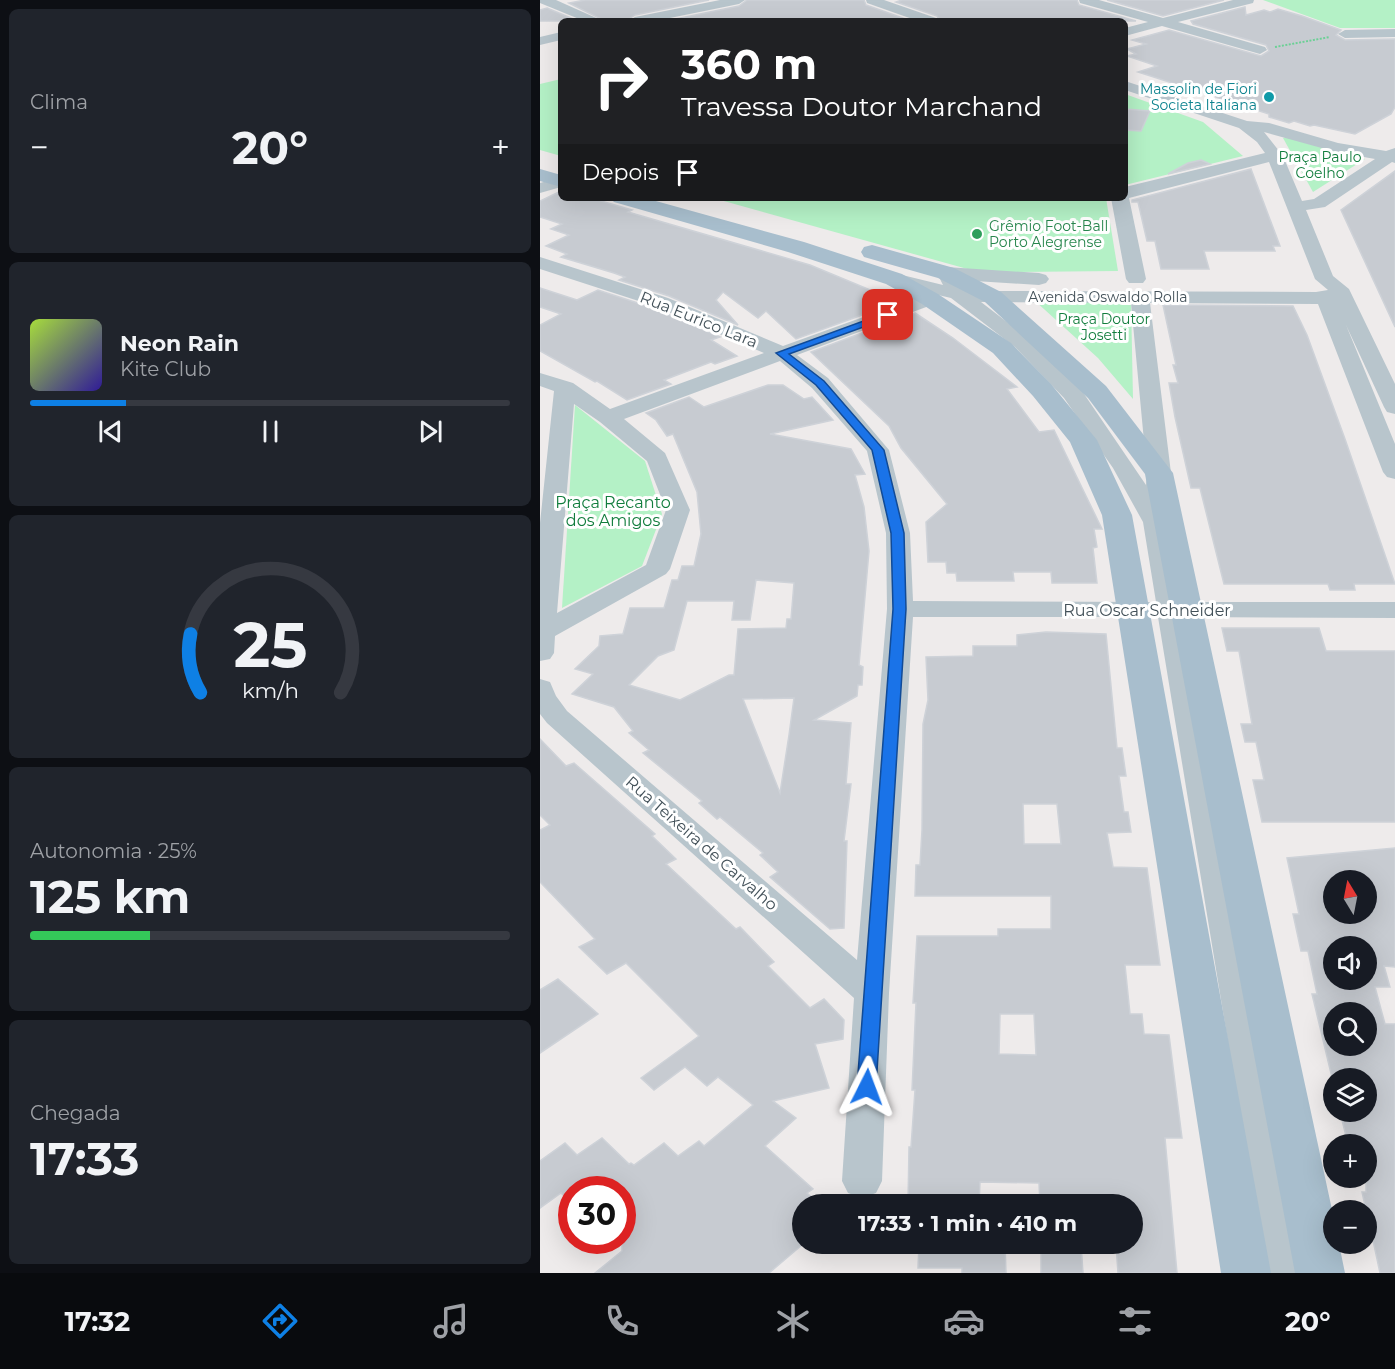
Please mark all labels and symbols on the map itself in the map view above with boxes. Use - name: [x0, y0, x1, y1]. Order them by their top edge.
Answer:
- place label: Massolin de Fiori Societa Italiana: [1140, 80, 1257, 114]
- marker: Massolin de Fiori Societa Italiana: [1262, 90, 1276, 104]
- park label: Praça Paulo Coelho: [1279, 148, 1362, 182]
- place label: Grêmio Foot-Ball Porto Alegrense: [989, 217, 1108, 251]
- marker: Grêmio Foot-Ball Porto Alegrense: [970, 227, 984, 241]
- street label: Rua Eurico Lara: [637, 287, 760, 352]
- street label: Avenida Oswaldo Rolla: [1028, 288, 1188, 306]
- pin: [862, 289, 913, 340]
- park label: Praça Doutor Josetti: [1058, 310, 1151, 344]
- park label: Praça Recanto dos Amigos: [555, 493, 671, 530]
- street label: Rua Oscar Schneider: [1063, 601, 1231, 620]
- street label: Rua Teixeira de Carvalho: [622, 772, 781, 914]
- north arrow: [1323, 870, 1377, 924]
- position arrow: [835, 1055, 899, 1119]
- speed limit sign: 30: [558, 1176, 636, 1254]

